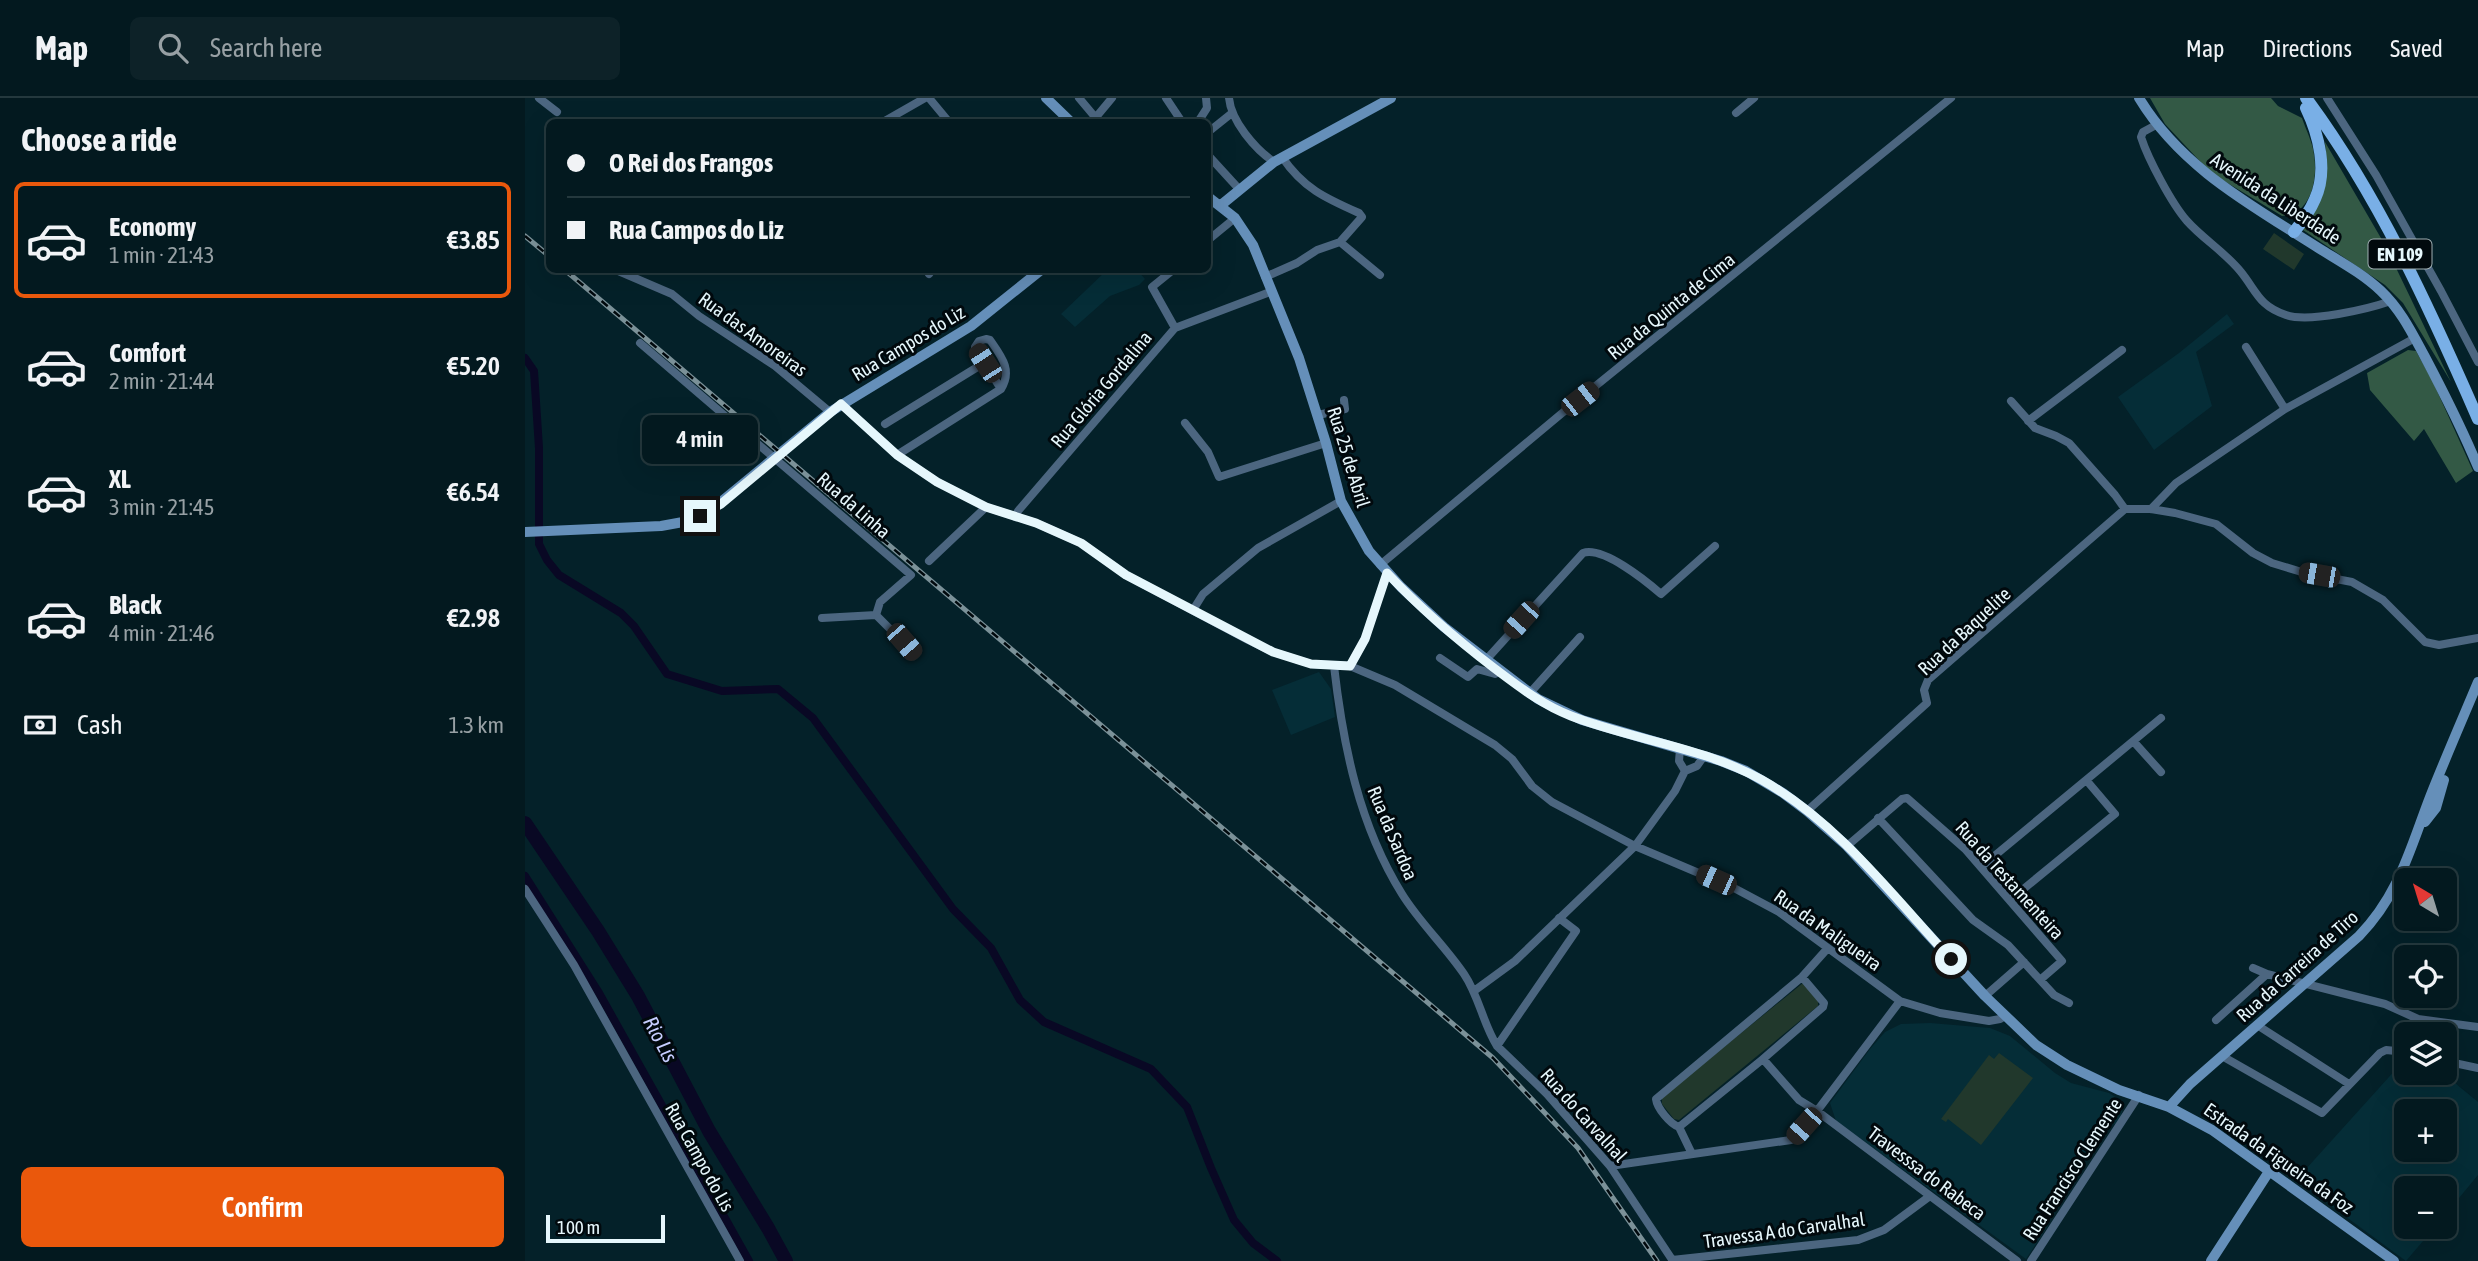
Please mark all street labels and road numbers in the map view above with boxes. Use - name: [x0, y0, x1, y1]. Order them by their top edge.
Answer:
- street label: Avenida da Liberdade: [2207, 148, 2345, 248]
- road number: EN 109: [2368, 239, 2431, 268]
- street label: Rua da Quinta de Cima: [1603, 248, 1739, 364]
- street label: Rua das Amoreiras: [695, 287, 812, 381]
- street label: Rua Campos do Liz: [848, 301, 968, 385]
- street label: Rua Glória Gordalina: [1046, 326, 1156, 452]
- street label: Rua 25 de Abril: [1323, 404, 1375, 510]
- street label: Rua da Linha: [813, 467, 895, 543]
- street label: Rua da Baquelite: [1913, 583, 2015, 679]
- street label: Rua da Sardoa: [1363, 783, 1423, 883]
- street label: Rua da Testamenteira: [1951, 816, 2069, 944]
- street label: Rua da Maligueira: [1770, 885, 1886, 975]
- street label: Rua da Carreira de Tiro: [2232, 906, 2362, 1026]
- street label: Rua do Carvalhal: [1536, 1064, 1632, 1166]
- street label: Rua Francisco Clemente: [2018, 1094, 2126, 1244]
- street label: Estrada da Figueira da Foz: [2200, 1098, 2358, 1218]
- street label: Rua Campo do Lis: [661, 1099, 739, 1215]
- street label: Travesssa do Rabeca: [1864, 1122, 1990, 1224]
- street label: Travessa A do Carvalhal: [1702, 1208, 1866, 1252]

